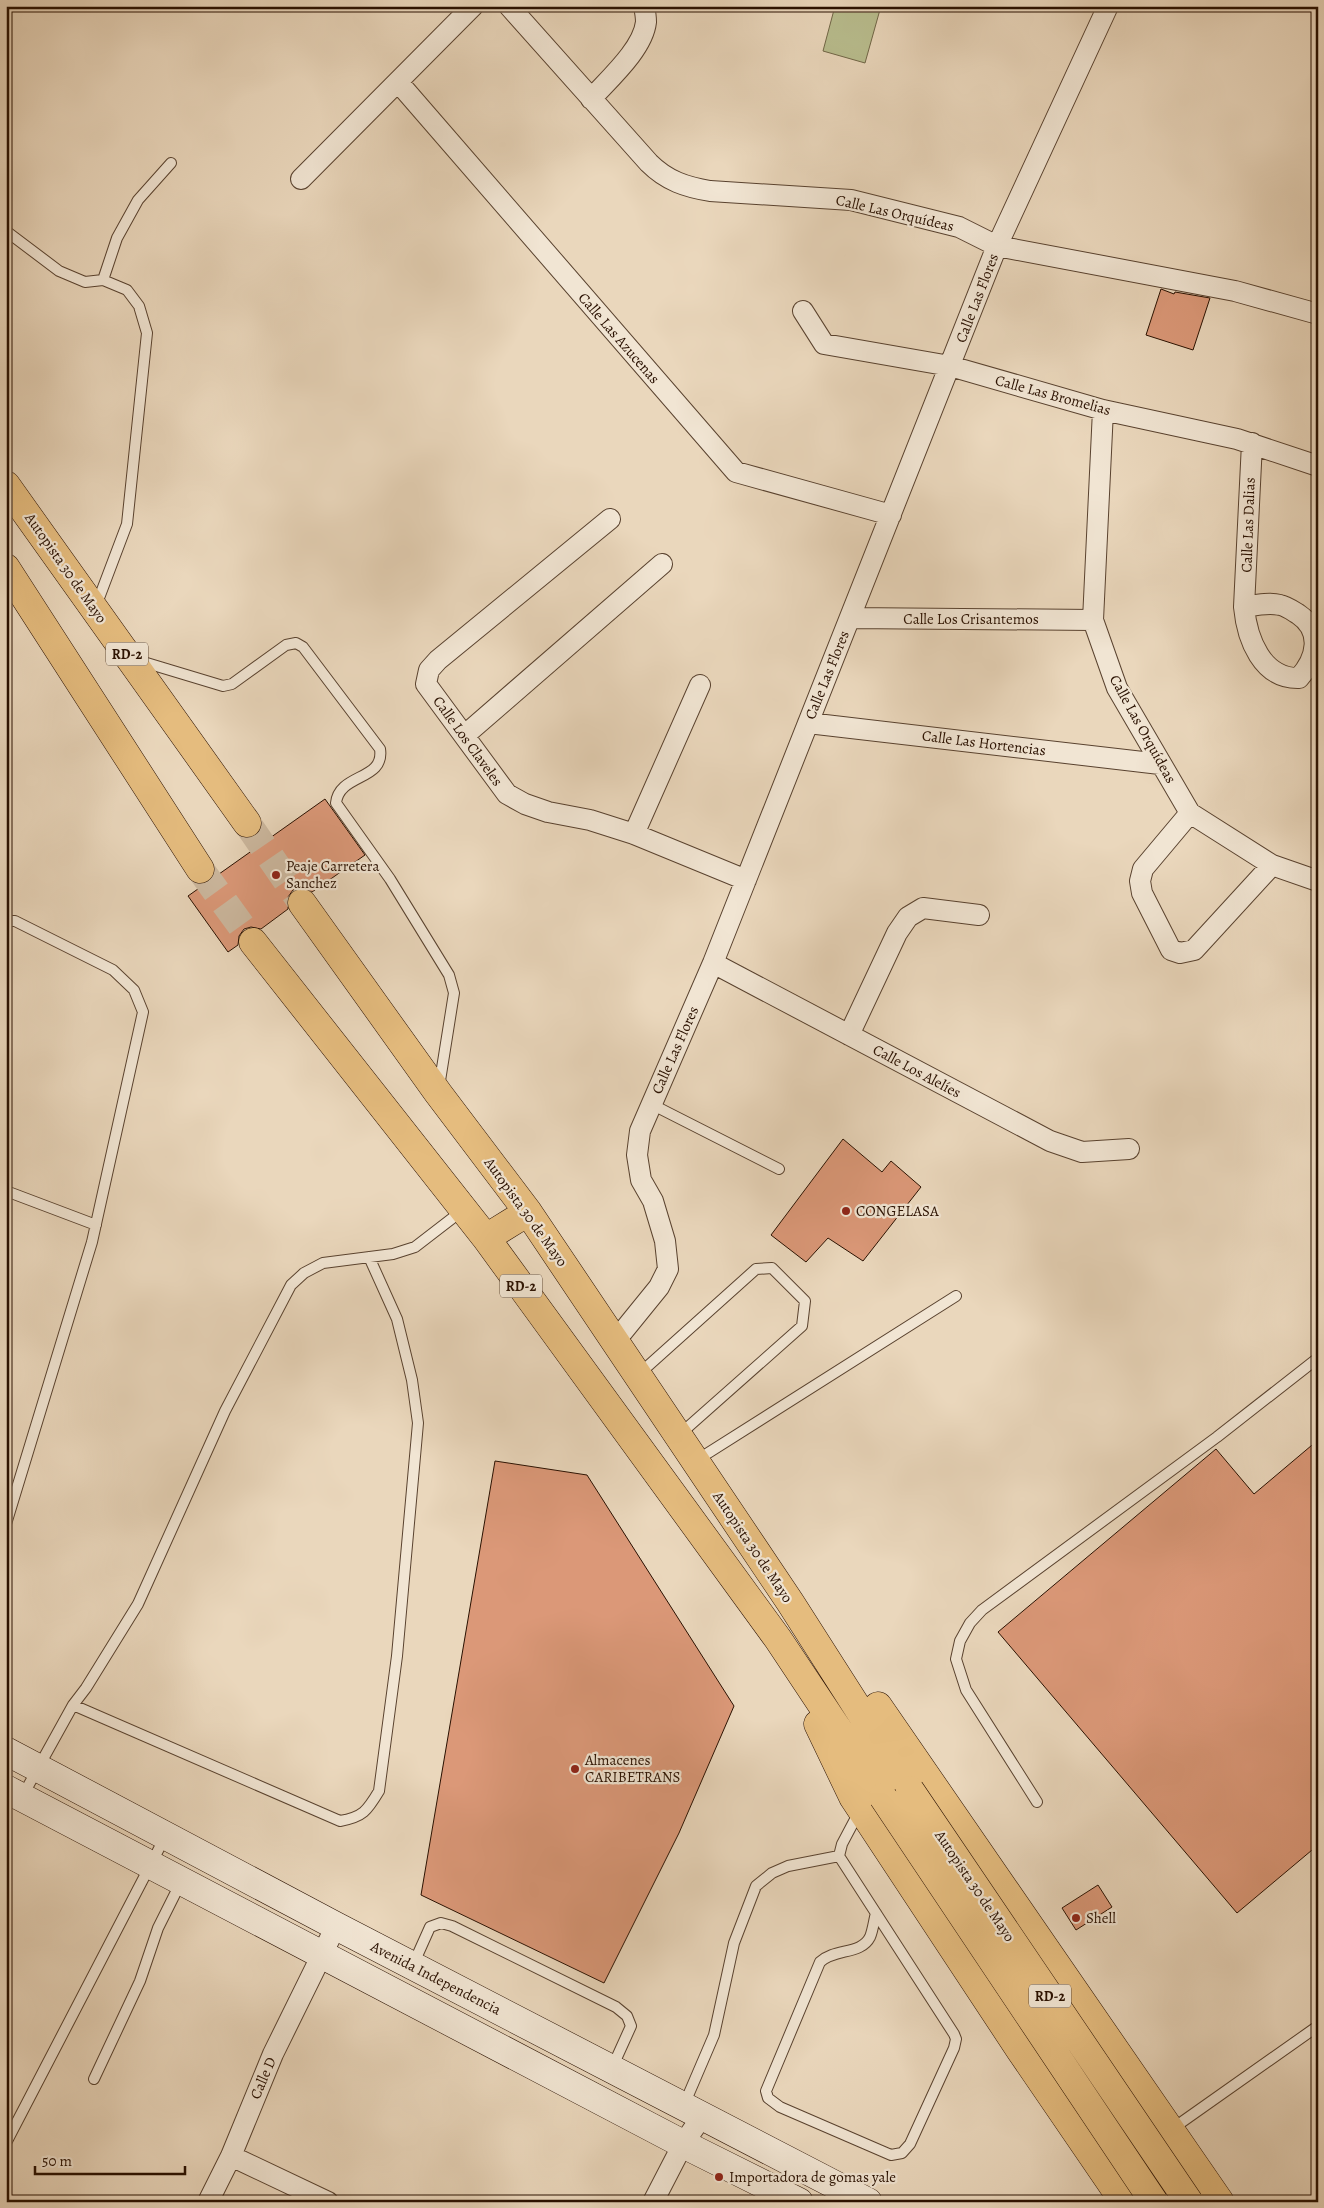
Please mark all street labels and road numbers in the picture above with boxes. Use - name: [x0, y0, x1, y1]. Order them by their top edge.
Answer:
- street label: Calle Las Orquídeas: [834, 190, 956, 236]
- street label: Calle Las Flores: [951, 250, 1003, 346]
- street label: Calle Las Azucenas: [574, 288, 664, 388]
- street label: Calle Las Bromelias: [993, 370, 1113, 420]
- street label: Calle Las Dalias: [1236, 477, 1260, 573]
- street label: Autopista 30 de Mayo: [20, 508, 112, 627]
- street label: Calle Los Crisantemos: [903, 609, 1039, 629]
- street label: Calle Las Flores: [800, 628, 854, 722]
- road number: RD-2: [106, 642, 148, 666]
- street label: Calle Las Orquídeas: [1105, 671, 1181, 787]
- street label: Calle Los Claveles: [429, 692, 507, 790]
- street label: Calle Las Hortencias: [921, 725, 1047, 761]
- street label: Calle Las Flores: [647, 1003, 703, 1097]
- street label: Calle Los Alelíes: [870, 1039, 964, 1103]
- street label: Autopista 30 de Mayo: [479, 1153, 572, 1271]
- road number: RD-2: [500, 1274, 542, 1298]
- street label: Autopista 30 de Mayo: [708, 1487, 798, 1607]
- street label: Autopista 30 de Mayo: [930, 1826, 1020, 1946]
- street label: Avenida Independencia: [367, 1936, 505, 2020]
- road number: RD-2: [1029, 1984, 1071, 2008]
- street label: Calle D: [245, 2054, 281, 2102]

